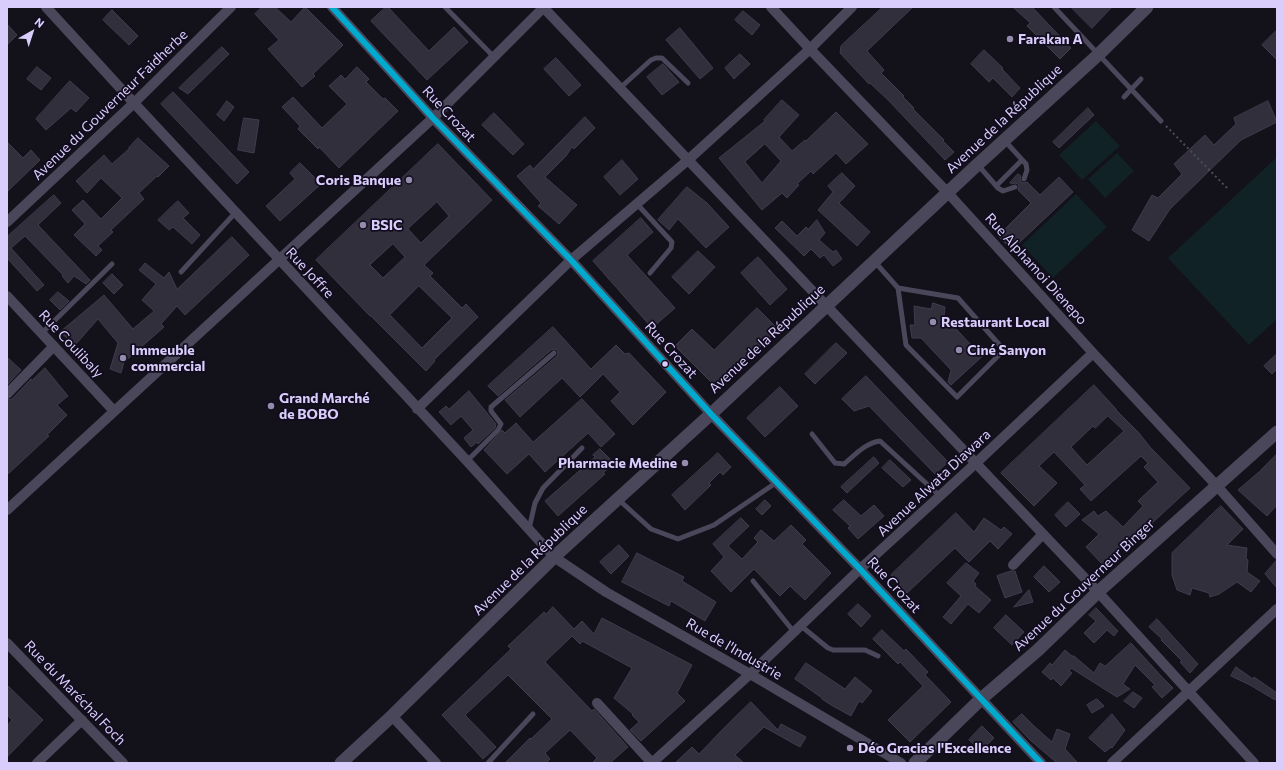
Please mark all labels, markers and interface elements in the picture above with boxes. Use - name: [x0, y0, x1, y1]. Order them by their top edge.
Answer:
- north arrow: [12, 12, 52, 52]
- text: N: [33, 15, 47, 30]
- street label: Avenue du Gouverneur Faidherbe: [29, 26, 191, 184]
- place label: Farakan A: [1018, 31, 1082, 47]
- marker: Farakan A: [1005, 34, 1015, 44]
- street label: Avenue de la République: [943, 61, 1065, 177]
- street label: Rue Crozat: [419, 82, 479, 146]
- place label: Coris Banque: [316, 172, 401, 188]
- marker: Coris Banque: [404, 175, 414, 185]
- street label: Rue Alphamoi Dienepo: [982, 210, 1090, 328]
- place label: BSIC: [371, 217, 403, 233]
- marker: BSIC: [358, 220, 368, 230]
- street label: Rue Joffre: [282, 244, 338, 302]
- street label: Avenue de la République: [706, 281, 828, 397]
- street label: Rue Coulibaly: [35, 307, 107, 381]
- place label: Restaurant Local: [941, 314, 1049, 330]
- marker: Restaurant Local: [928, 317, 938, 327]
- street label: Rue Crozat: [641, 318, 701, 382]
- place label: Immeuble commercial: [131, 342, 205, 374]
- place label: Ciné Sanyon: [967, 342, 1046, 358]
- marker: Ciné Sanyon: [954, 345, 964, 355]
- marker: Immeuble commercial: [118, 353, 128, 363]
- unlabelled marker: [660, 359, 670, 369]
- place label: Grand Marché de BOBO: [279, 390, 370, 422]
- marker: Grand Marché de BOBO: [266, 401, 276, 411]
- street label: Avenue Alwata Diawara: [874, 426, 994, 540]
- place label: Pharmacie Medine: [558, 455, 677, 471]
- marker: Pharmacie Medine: [680, 458, 690, 468]
- street label: Avenue de la République: [469, 501, 591, 619]
- street label: Avenue du Gouverneur Binger: [1010, 515, 1158, 655]
- street label: Rue Crozat: [864, 553, 924, 617]
- street label: Rue de l'Industrie: [683, 615, 785, 683]
- street label: Rue du Maréchal Foch: [21, 637, 129, 749]
- place label: Déo Gracias l'Excellence: [858, 740, 1011, 756]
- marker: Déo Gracias l'Excellence: [845, 743, 855, 753]

